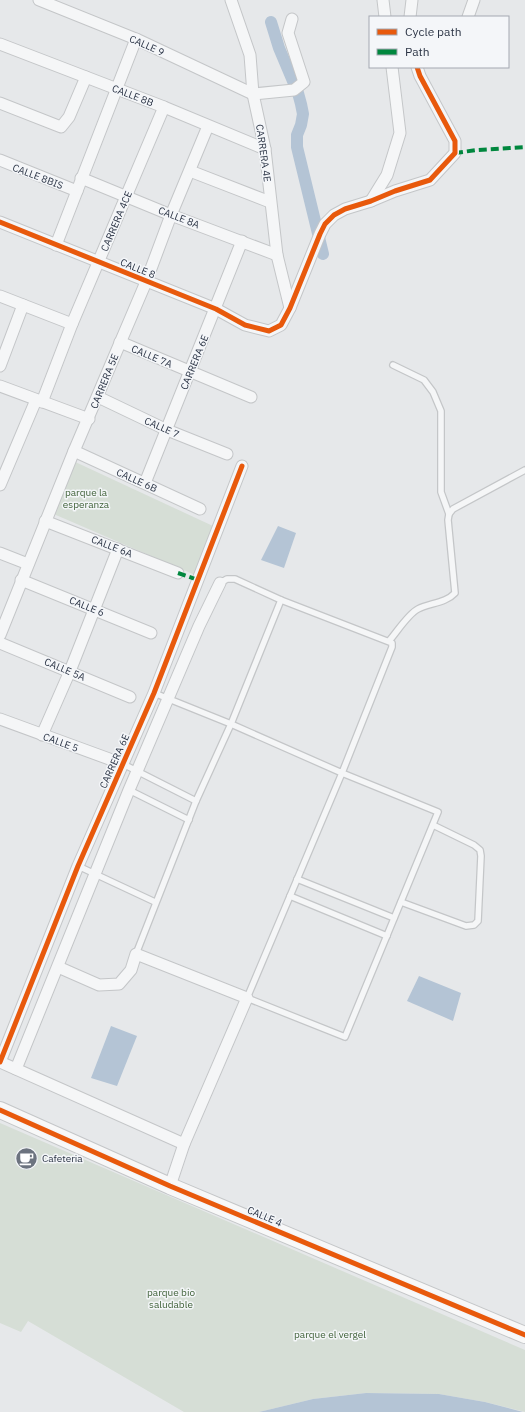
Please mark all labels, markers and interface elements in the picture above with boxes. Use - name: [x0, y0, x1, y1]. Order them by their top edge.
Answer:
- legend: [369, 16, 509, 68]
- text: Cycle path: [405, 24, 462, 39]
- street label: CALLE 9: [127, 32, 166, 59]
- text: Path: [405, 44, 430, 59]
- street label: CALLE 8B: [110, 82, 155, 109]
- street label: CARRERA 4E: [253, 123, 274, 183]
- street label: CALLE 8BIS: [11, 161, 65, 192]
- street label: CARRERA 4CE: [98, 189, 135, 253]
- street label: CALLE 8A: [156, 204, 202, 231]
- street label: CALLE 8: [118, 256, 157, 281]
- street label: CARRERA 6E: [178, 333, 211, 392]
- street label: CALLE 7A: [129, 342, 175, 371]
- street label: CARRERA 5E: [88, 352, 121, 411]
- street label: CALLE 7: [142, 414, 181, 441]
- street label: CALLE 6B: [114, 466, 159, 495]
- park label: parque la esperanza: [63, 486, 110, 511]
- street label: CALLE 6A: [89, 533, 135, 560]
- street label: CALLE 6: [67, 594, 106, 619]
- street label: CALLE 5A: [42, 655, 88, 684]
- street label: CALLE 5: [41, 730, 80, 755]
- street label: CARRERA 6E: [97, 732, 132, 790]
- cafe icon: Cafeteria: [13, 1145, 39, 1171]
- place label: Cafeteria: [42, 1152, 83, 1165]
- street label: CALLE 4: [245, 1203, 284, 1230]
- park label: parque bio saludable: [147, 1286, 195, 1311]
- park label: parque el vergel: [294, 1328, 366, 1341]

